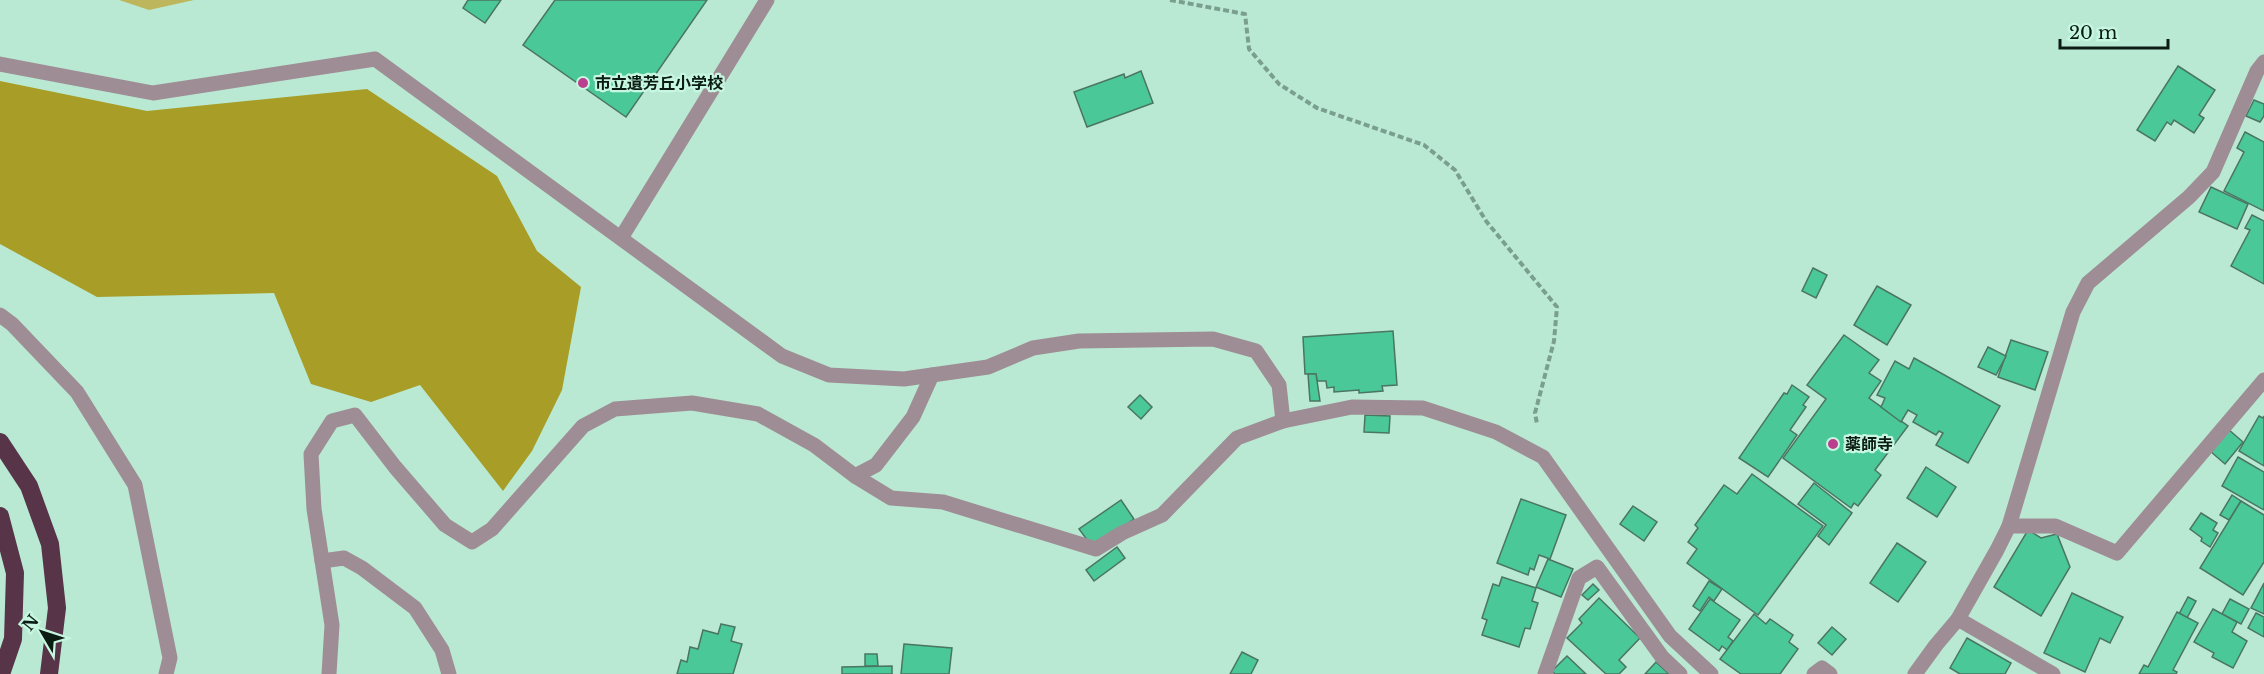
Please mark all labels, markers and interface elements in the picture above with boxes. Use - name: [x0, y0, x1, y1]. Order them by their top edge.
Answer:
- scale bar: [2060, 12, 2168, 50]
- text: 20 m: [2069, 22, 2117, 44]
- place label: 市立遺芳丘小学校: [595, 73, 723, 93]
- marker: 市立遺芳丘小学校: [576, 76, 590, 90]
- place label: 薬師寺: [1845, 434, 1893, 454]
- marker: 薬師寺: [1826, 437, 1840, 451]
- north arrow: [12, 602, 72, 662]
- text: N: [18, 610, 43, 635]

